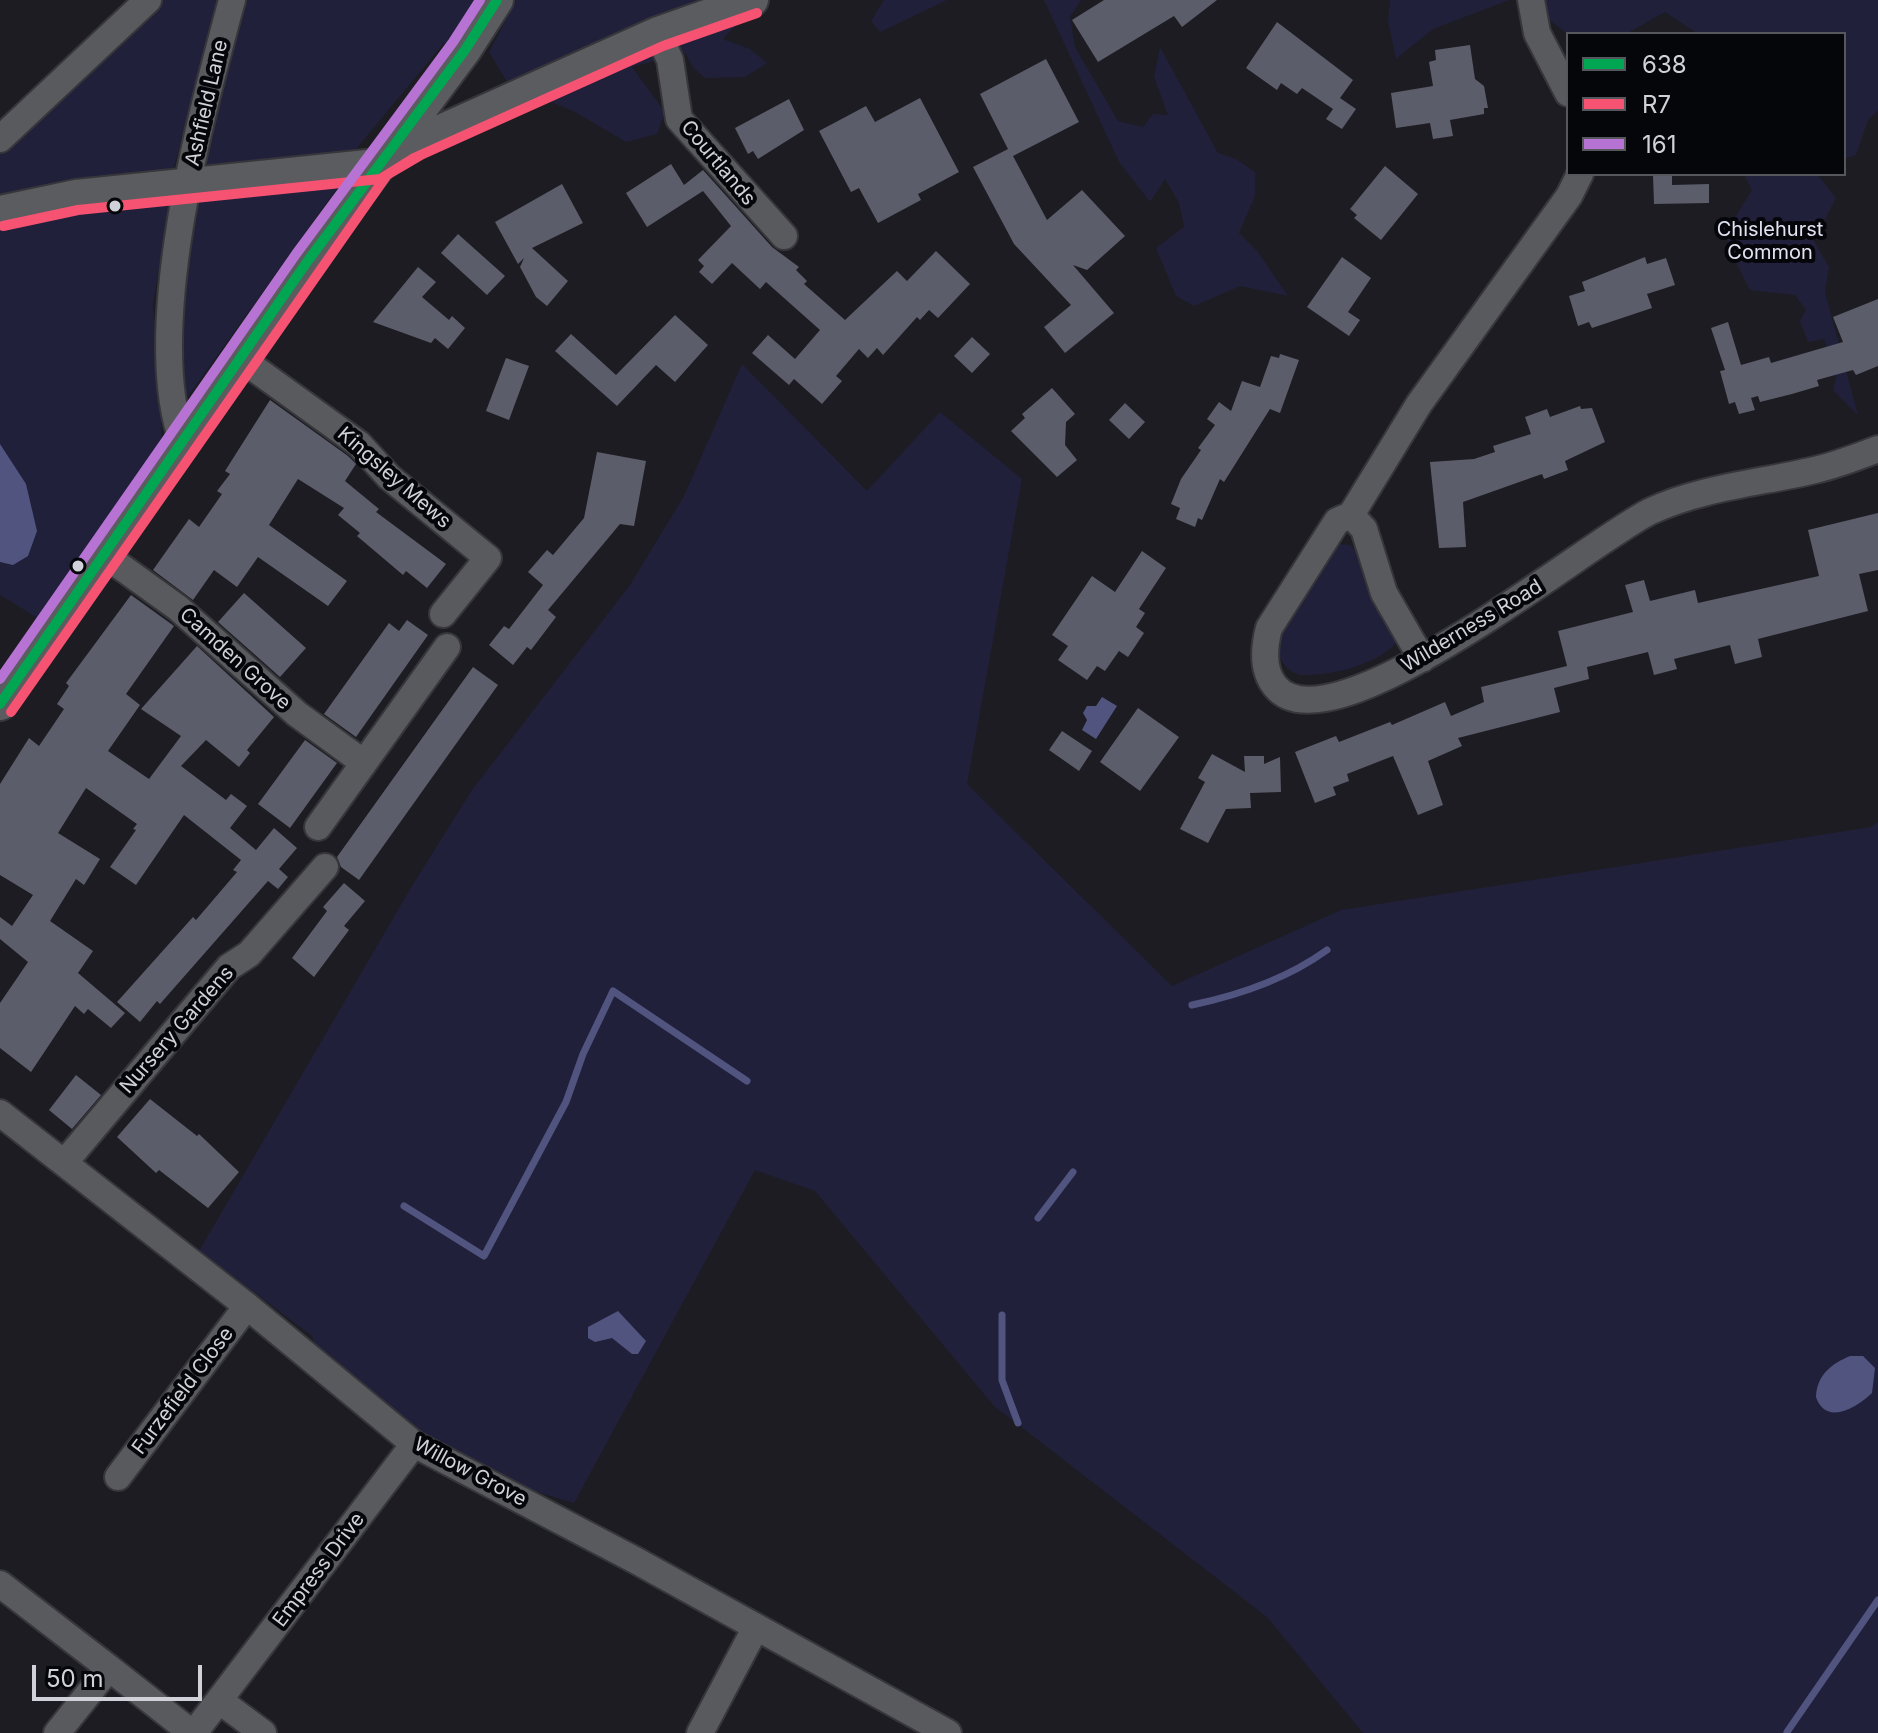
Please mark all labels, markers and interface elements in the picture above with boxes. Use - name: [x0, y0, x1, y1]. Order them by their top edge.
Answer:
- legend: [1566, 32, 1846, 176]
- street label: Ashfield Lane: [181, 38, 233, 168]
- text: 638: [1642, 50, 1687, 79]
- text: R7: [1642, 90, 1671, 119]
- street label: Courtlands: [676, 116, 760, 210]
- text: 161: [1642, 130, 1676, 159]
- unlabelled marker: [107, 198, 123, 214]
- park label: Chislehurst Common: [1717, 218, 1823, 265]
- street label: Kingsley Mews: [332, 422, 456, 534]
- unlabelled marker: [70, 558, 86, 574]
- street label: Wilderness Road: [1397, 575, 1547, 677]
- street label: Camden Grove: [175, 603, 295, 715]
- street label: Nursery Gardens: [115, 961, 239, 1099]
- street label: Furzefield Close: [127, 1323, 239, 1459]
- street label: Willow Grove: [410, 1432, 530, 1512]
- street label: Empress Drive: [268, 1508, 370, 1632]
- scale bar: [36, 1649, 206, 1699]
- text: 50 m: [46, 1664, 104, 1693]

